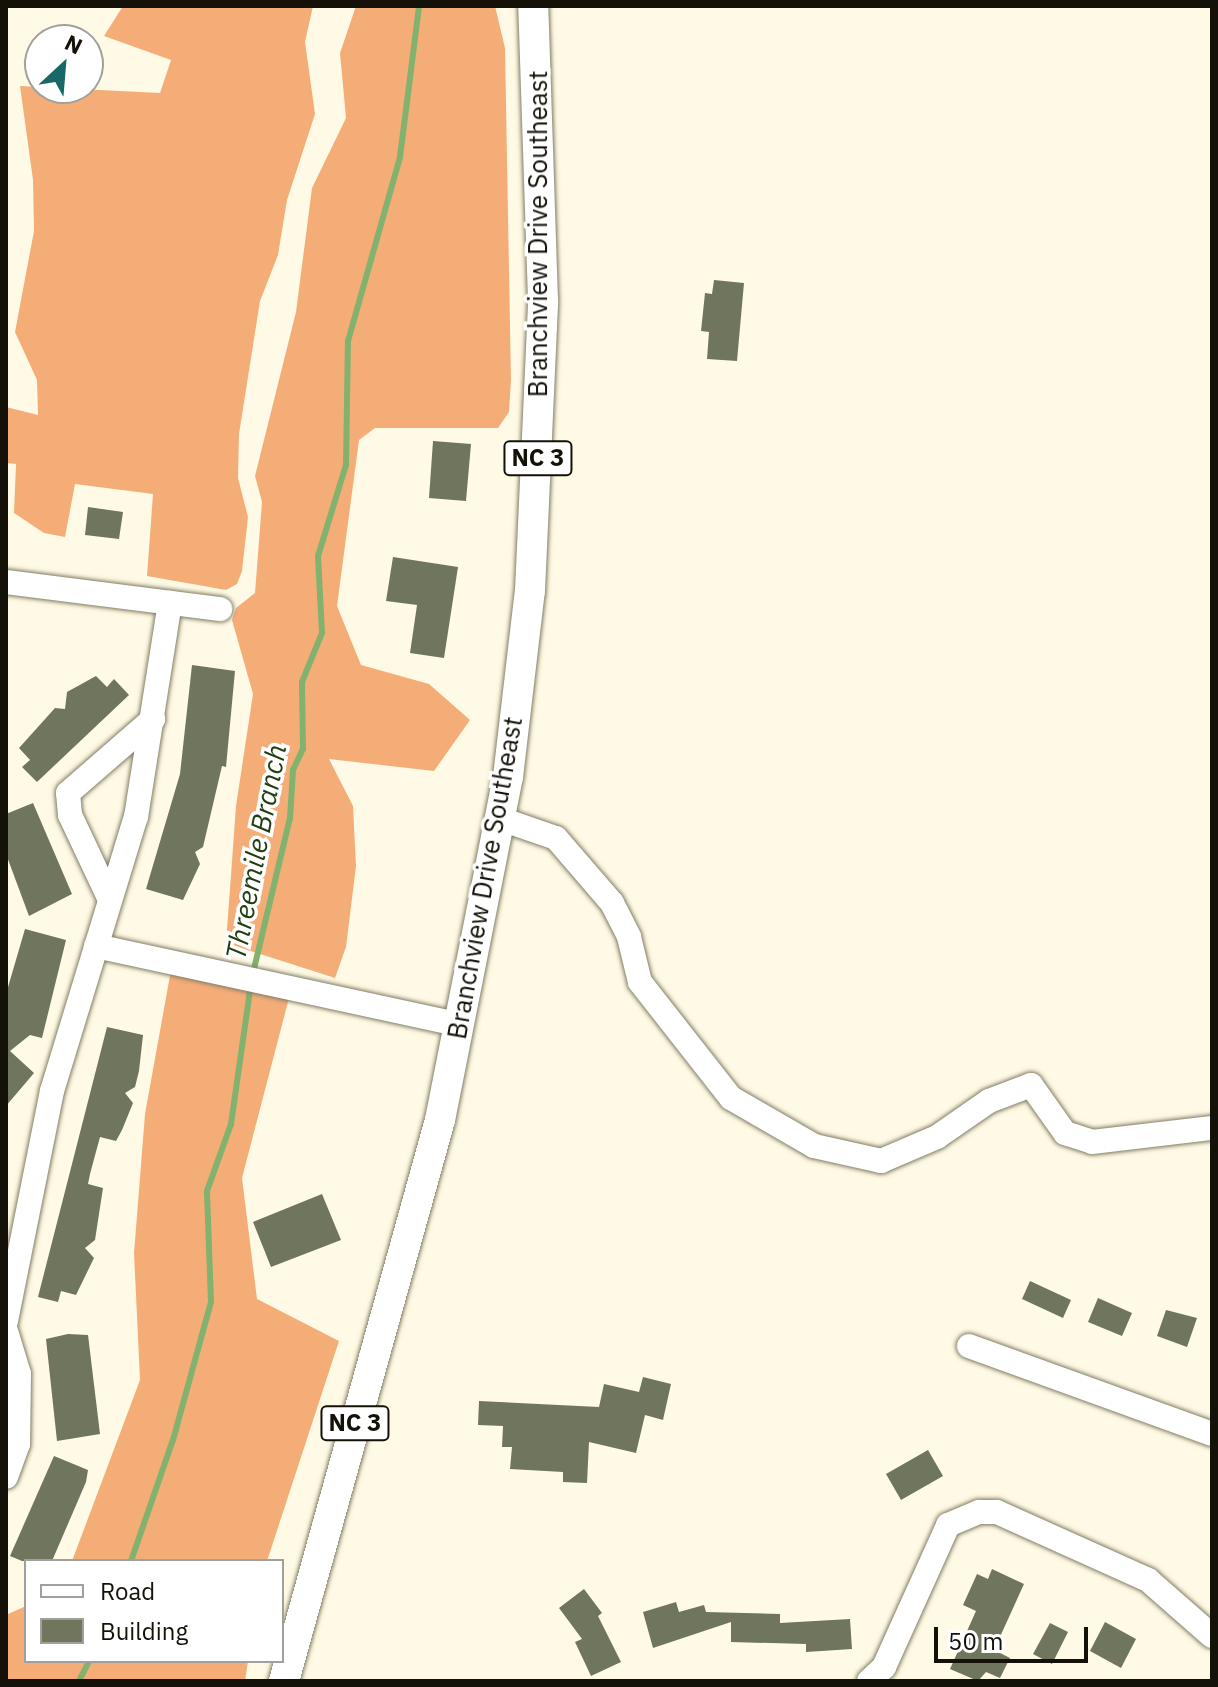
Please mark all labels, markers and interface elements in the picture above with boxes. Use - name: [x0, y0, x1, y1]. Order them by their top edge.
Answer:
- north arrow: [24, 24, 104, 104]
- text: N: [60, 27, 87, 60]
- street label: Branchview Drive Southeast: [522, 71, 554, 397]
- road number: NC 3: [502, 438, 574, 478]
- street label: Branchview Drive Southeast: [441, 714, 529, 1042]
- water label: Threemile Branch: [219, 741, 293, 963]
- road number: NC 3: [319, 1403, 391, 1443]
- legend: [24, 1559, 284, 1663]
- text: Road: [100, 1575, 155, 1607]
- scale bar: [938, 1611, 1092, 1661]
- text: Building: [100, 1615, 188, 1647]
- text: 50 m: [948, 1625, 1003, 1657]

